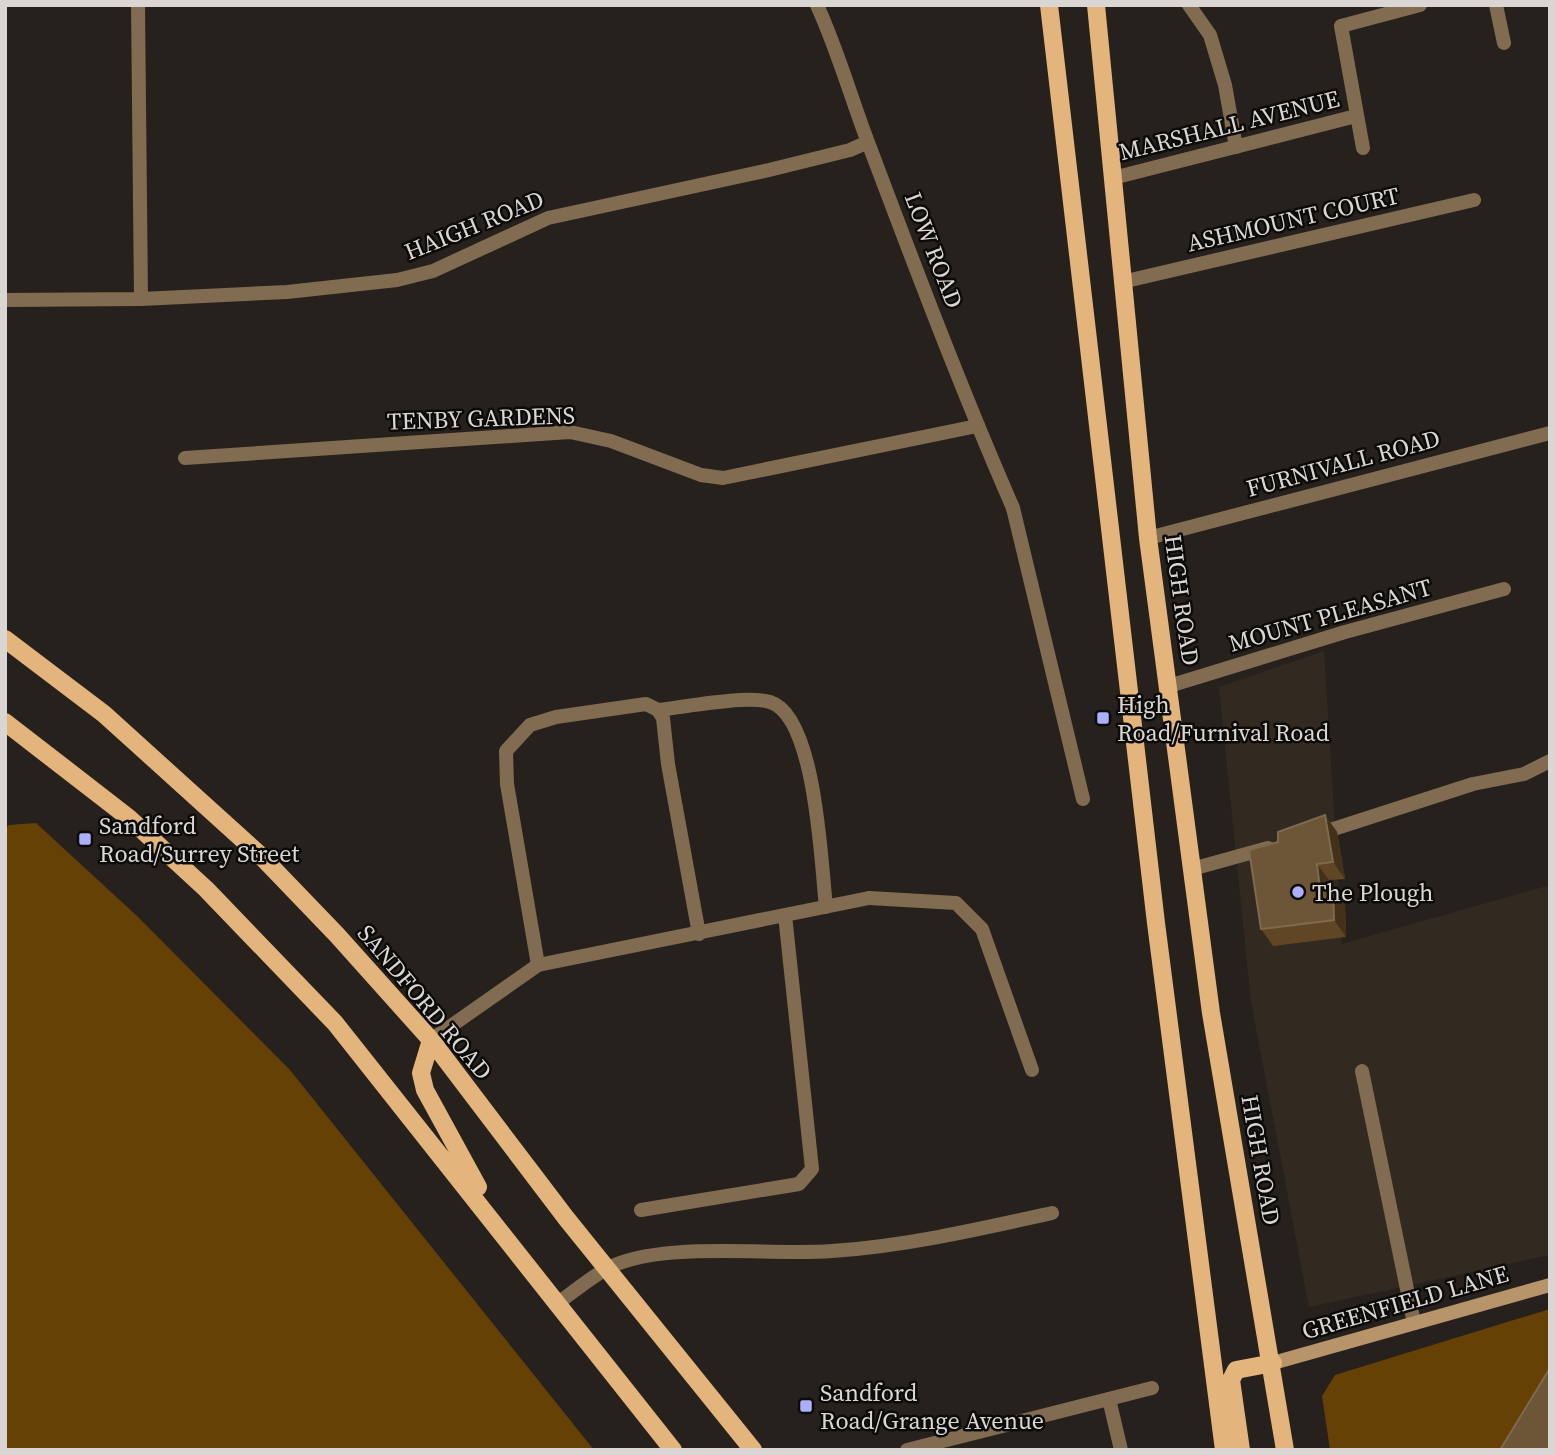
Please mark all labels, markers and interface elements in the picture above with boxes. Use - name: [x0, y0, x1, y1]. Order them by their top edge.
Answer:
- street label: MARSHALL AVENUE: [1115, 82, 1343, 168]
- street label: ASHMOUNT COURT: [1184, 178, 1403, 259]
- street label: HAIGH ROAD: [399, 182, 549, 268]
- street label: LOW ROAD: [897, 187, 971, 313]
- street label: TENBY GARDENS: [386, 398, 576, 438]
- street label: FURNIVALL ROAD: [1242, 421, 1444, 505]
- street label: HIGH ROAD: [1156, 532, 1208, 668]
- street label: MOUNT PLEASANT: [1225, 570, 1436, 660]
- place label: High Road/Furnival Road: [1117, 688, 1330, 749]
- marker: High Road/Furnival Road: [1095, 710, 1111, 726]
- place label: Sandford Road/Surrey Street: [99, 809, 300, 870]
- marker: Sandford Road/Surrey Street: [77, 831, 93, 847]
- place label: The Plough: [1312, 876, 1433, 909]
- marker: The Plough: [1290, 884, 1306, 900]
- street label: SANDFORD ROAD: [350, 917, 500, 1087]
- street label: HIGH ROAD: [1233, 1092, 1289, 1228]
- street label: GREENFIELD LANE: [1298, 1257, 1512, 1347]
- place label: Sandford Road/Grange Avenue: [820, 1376, 1044, 1437]
- marker: Sandford Road/Grange Avenue: [798, 1398, 814, 1414]

